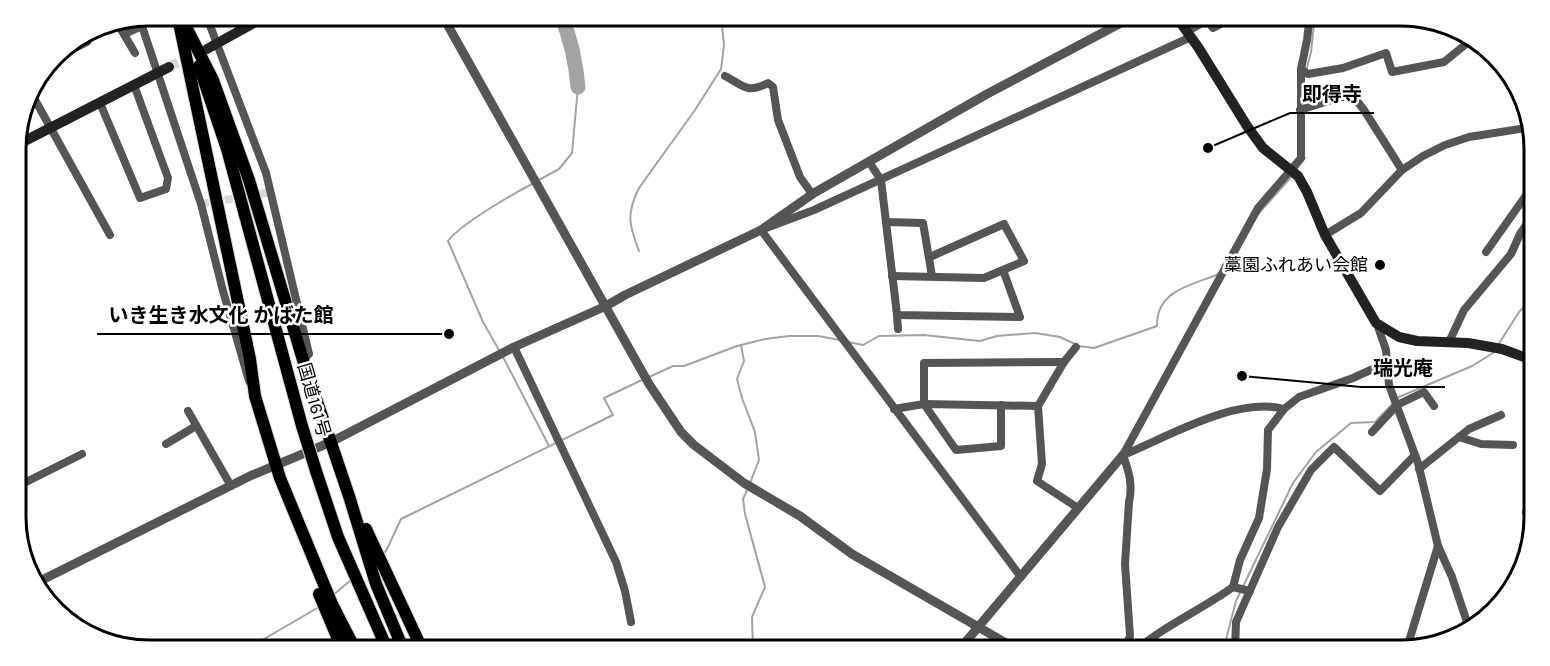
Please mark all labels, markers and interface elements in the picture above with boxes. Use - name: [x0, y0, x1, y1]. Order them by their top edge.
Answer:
- callout: 即得寺: [1290, 75, 1374, 113]
- text: 即得寺: [1302, 83, 1362, 106]
- place label: 藁園ふれあい会館: [1224, 254, 1368, 276]
- marker: 藁園ふれあい会館: [1373, 258, 1387, 272]
- callout: いき生き水文化 かばた館: [97, 296, 346, 334]
- text: いき生き水文化 かばた館: [108, 304, 334, 327]
- callout: 瑞光庵: [1361, 349, 1445, 387]
- text: 瑞光庵: [1373, 357, 1433, 380]
- street label: 国道161号: [293, 360, 335, 440]

